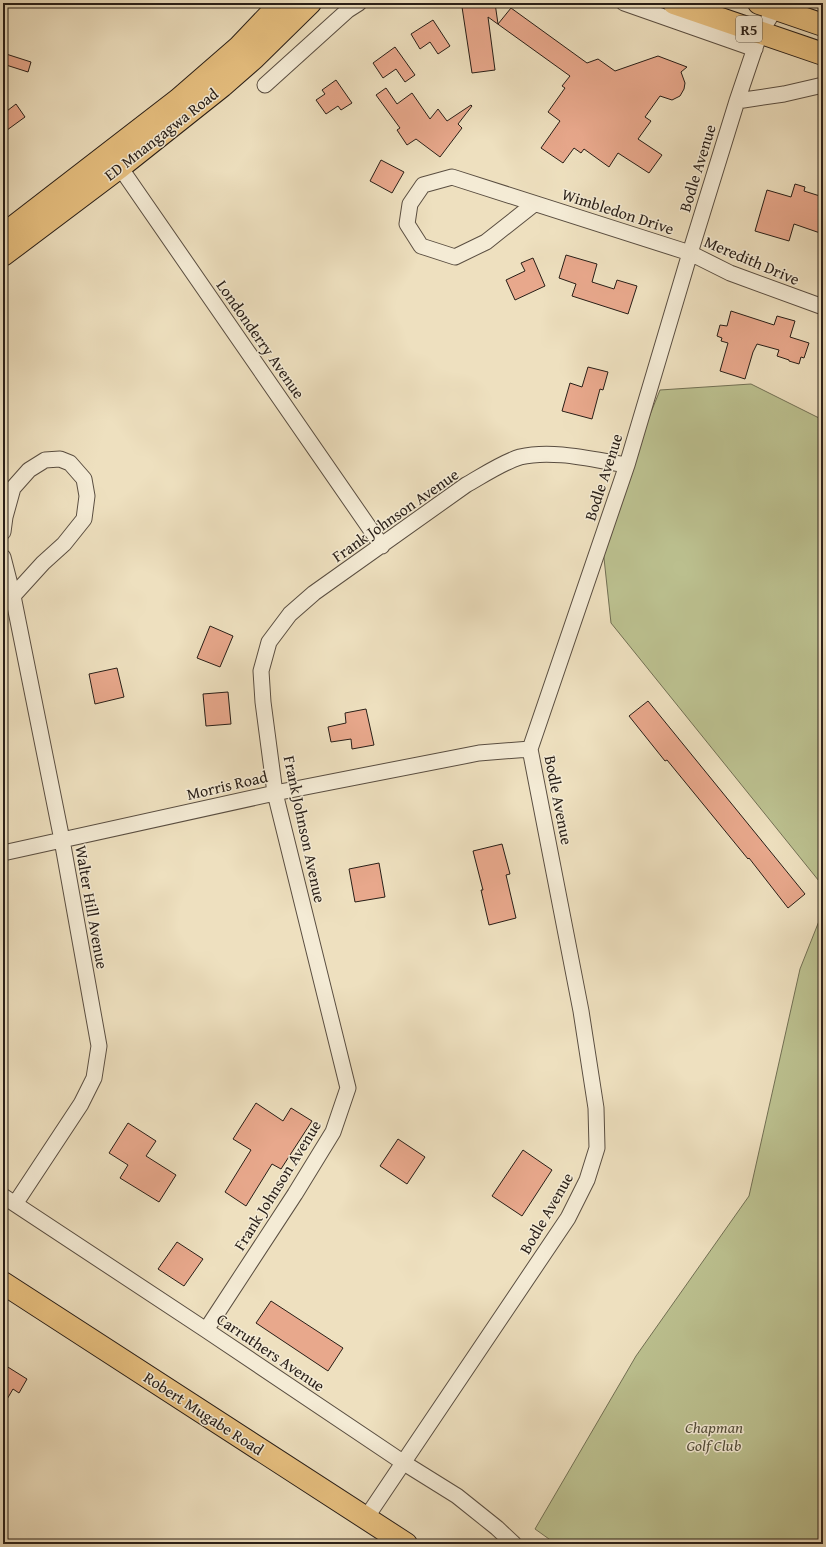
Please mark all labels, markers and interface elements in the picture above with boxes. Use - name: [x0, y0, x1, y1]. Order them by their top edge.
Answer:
- road number: R5: [736, 16, 762, 42]
- street label: ED Mnangagwa Road: [99, 81, 224, 186]
- street label: Bodle Avenue: [672, 121, 722, 215]
- street label: Wimbledon Drive: [559, 182, 677, 240]
- street label: Meredith Drive: [701, 229, 803, 291]
- street label: Londonderry Avenue: [211, 275, 311, 403]
- street label: Bodle Avenue: [578, 430, 628, 524]
- street label: Frank Johnson Avenue: [327, 462, 463, 568]
- street label: Frank Johnson Avenue: [278, 753, 332, 905]
- street label: Bodle Avenue: [539, 753, 579, 847]
- street label: Morris Road: [184, 764, 270, 806]
- street label: Walter Hill Avenue: [69, 843, 115, 971]
- street label: Frank Johnson Avenue: [227, 1115, 327, 1255]
- street label: Bodle Avenue: [513, 1168, 579, 1258]
- street label: Carruthers Avenue: [212, 1307, 330, 1397]
- street label: Robert Mugabe Road: [139, 1365, 269, 1461]
- park label: Chapman Golf Club: [685, 1415, 743, 1457]

